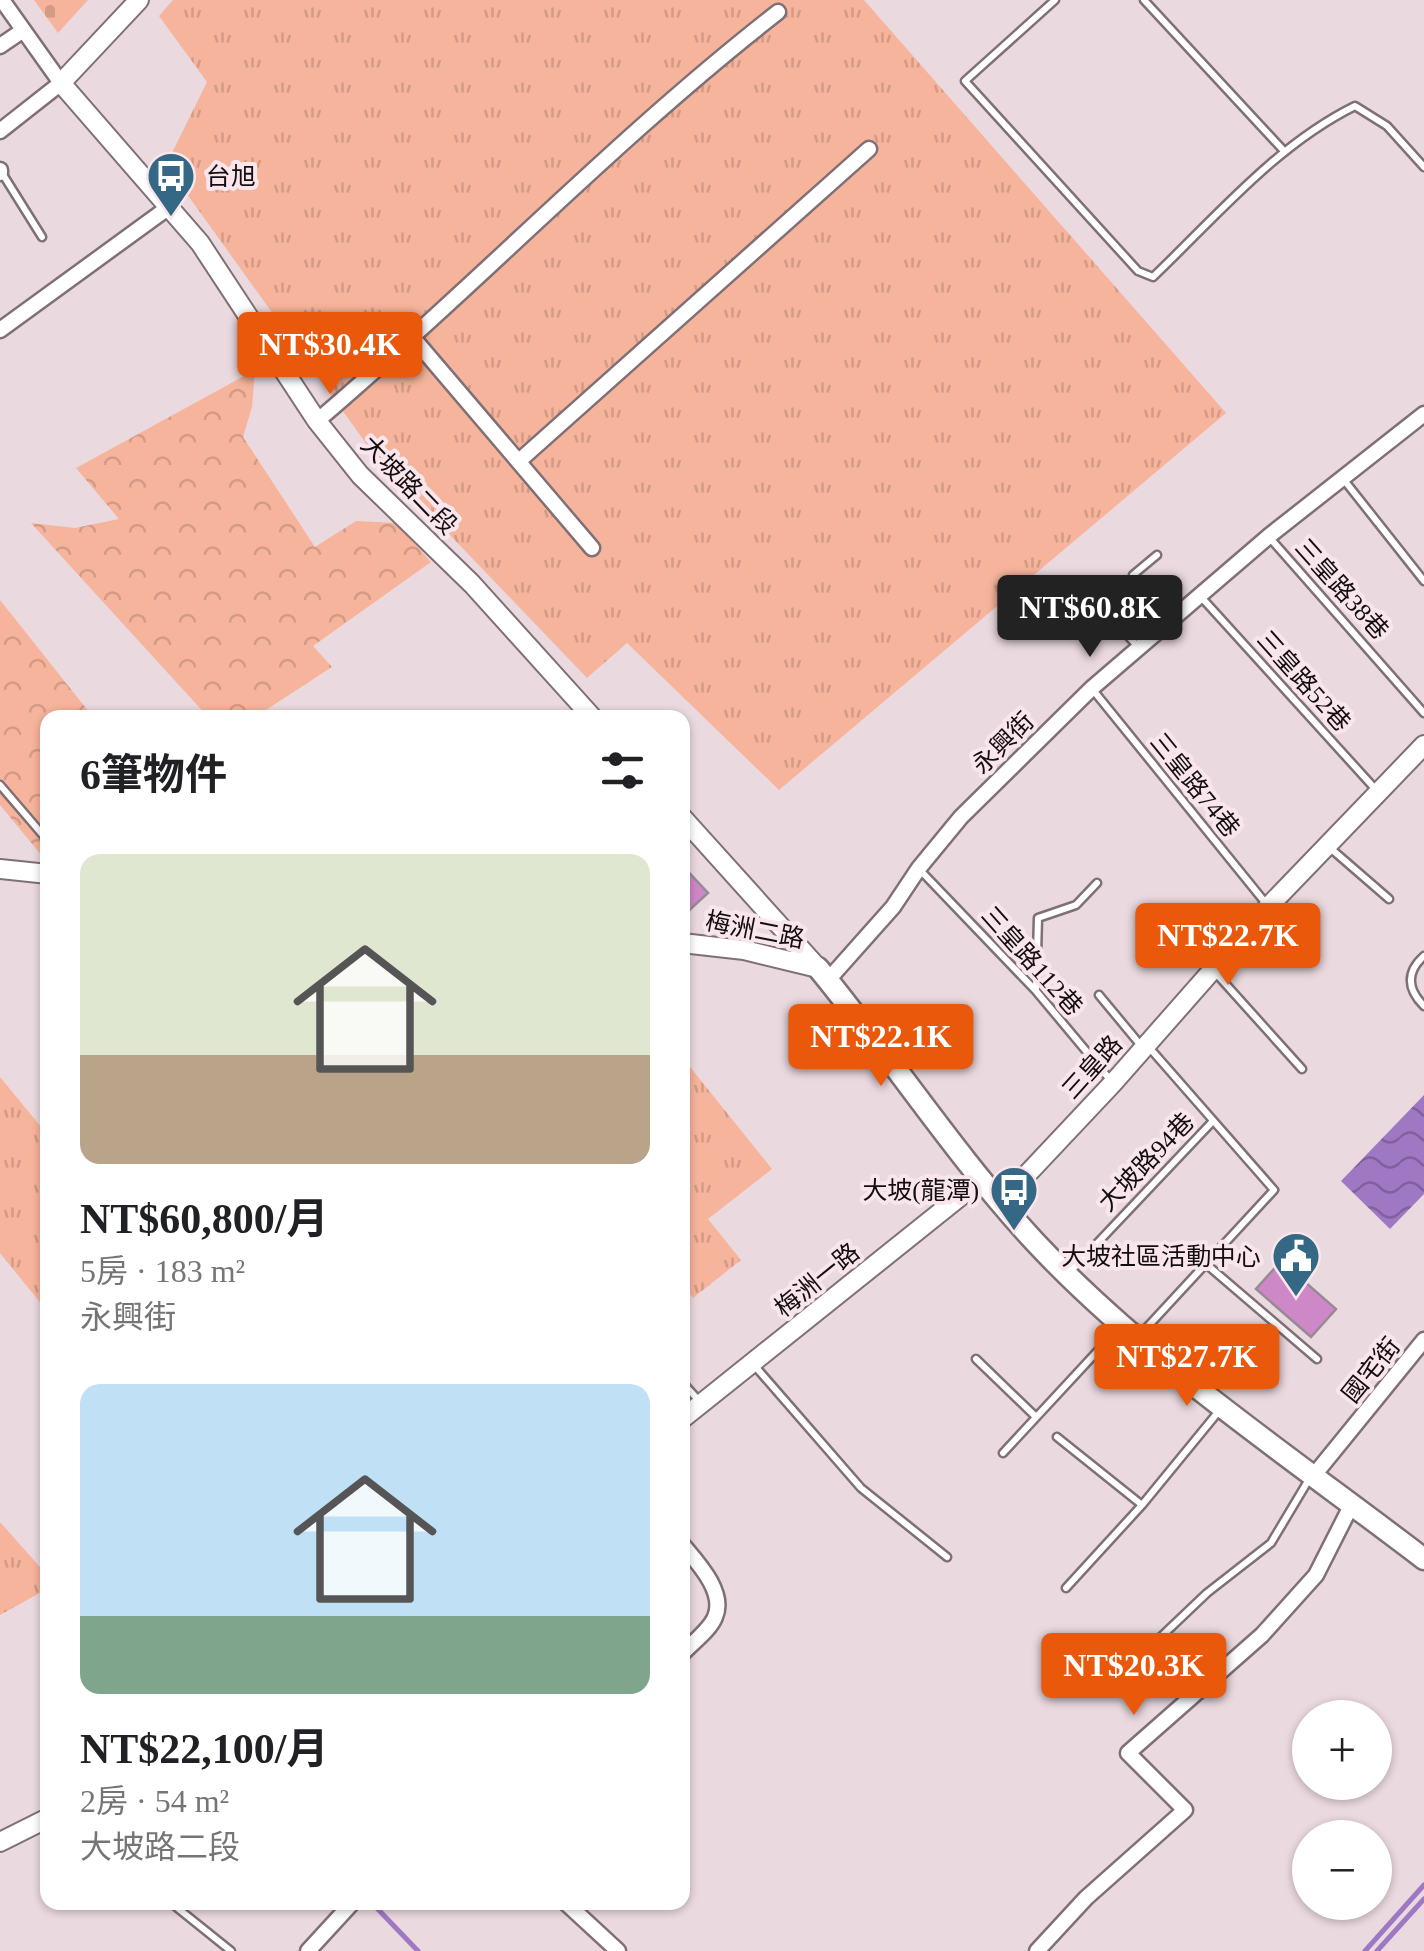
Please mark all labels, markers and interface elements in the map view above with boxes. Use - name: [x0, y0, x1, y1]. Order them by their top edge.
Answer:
- bus stop icon: 台旭: [145, 150, 197, 218]
- place label: 台旭: [206, 163, 256, 190]
- pin: NT$30.4K: [227, 312, 433, 397]
- text: NT$30.4K: [259, 326, 401, 362]
- street label: 大坡路二段: [356, 431, 462, 539]
- street label: 三皇路38巷: [1290, 534, 1394, 644]
- pin: NT$60.8K: [987, 575, 1193, 660]
- text: NT$60.8K: [1019, 589, 1161, 625]
- street label: 三皇路52巷: [1252, 626, 1356, 736]
- street label: 永興街: [967, 707, 1039, 779]
- street label: 三皇路74巷: [1145, 728, 1245, 842]
- icon: filters: [595, 743, 650, 798]
- text: 6筆物件: [80, 752, 227, 798]
- street label: 三皇路112巷: [976, 901, 1088, 1021]
- pin: NT$22.7K: [1125, 903, 1331, 988]
- street label: 梅洲二路: [703, 907, 807, 953]
- text: NT$22.7K: [1157, 917, 1299, 953]
- icon: home: [275, 919, 455, 1099]
- pin: NT$22.1K: [778, 1004, 984, 1089]
- text: NT$22.1K: [810, 1018, 952, 1054]
- street label: 三皇路: [1057, 1030, 1127, 1104]
- street label: 大坡路94巷: [1093, 1108, 1199, 1216]
- bus stop icon: 大坡(龍潭): [988, 1164, 1040, 1232]
- place label: 大坡(龍潭): [862, 1177, 979, 1205]
- text: NT$60,800/月: [80, 1196, 329, 1242]
- public building icon: 大坡社區活動中心: [1270, 1230, 1322, 1298]
- street label: 梅洲一路: [770, 1238, 864, 1322]
- place label: 大坡社區活動中心: [1061, 1243, 1261, 1270]
- text: 5房 · 183 m²: [80, 1253, 245, 1289]
- text: 永興街: [80, 1299, 176, 1335]
- pin: NT$27.7K: [1084, 1324, 1290, 1409]
- street label: 國宅街: [1337, 1332, 1405, 1408]
- text: NT$27.7K: [1116, 1338, 1258, 1374]
- icon: home: [275, 1449, 455, 1629]
- pin: NT$20.3K: [1031, 1633, 1237, 1718]
- text: NT$20.3K: [1063, 1647, 1205, 1683]
- map controls: [1292, 1700, 1392, 1920]
- button: +: [1292, 1700, 1392, 1800]
- text: NT$22,100/月: [80, 1726, 329, 1772]
- text: 2房 · 54 m²: [80, 1783, 229, 1819]
- button: −: [1292, 1820, 1392, 1920]
- text: 大坡路二段: [80, 1829, 240, 1865]

